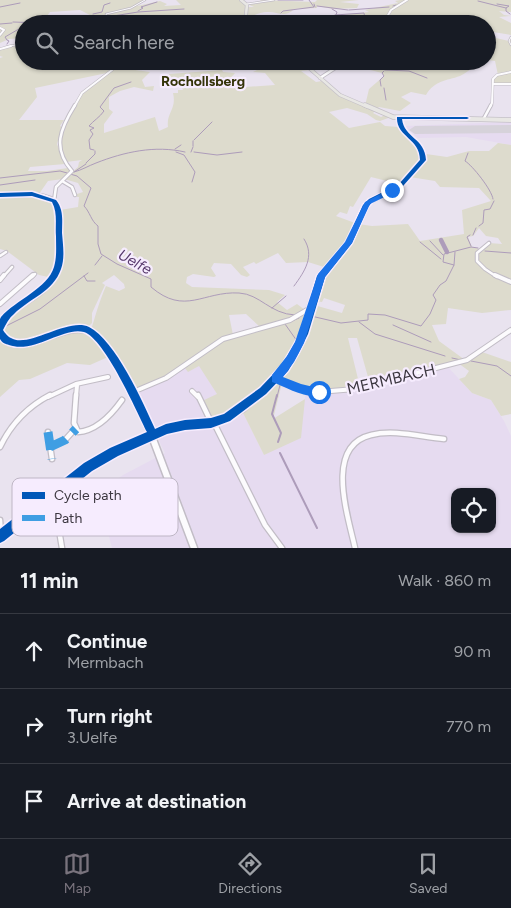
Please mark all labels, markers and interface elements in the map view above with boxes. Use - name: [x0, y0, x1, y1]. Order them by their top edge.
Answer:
- search box: [15, 15, 496, 70]
- icon: search: [33, 29, 61, 57]
- text: Search here: [73, 31, 175, 54]
- district label: Rochollsberg: [161, 73, 245, 90]
- route end: [381, 179, 404, 202]
- water label: Uelfe: [115, 245, 155, 279]
- street label: MERMBACH: [345, 360, 437, 398]
- route start: [308, 381, 331, 404]
- legend: [12, 478, 178, 536]
- text: Cycle path: [54, 487, 122, 504]
- map controls: [451, 488, 496, 533]
- button: locate: [451, 488, 496, 533]
- text: Path: [54, 510, 82, 527]
- text: 11 min: [20, 568, 78, 593]
- text: Walk · 860 m: [398, 571, 491, 590]
- text: Continue: [67, 630, 147, 653]
- icon: ahead: [20, 637, 48, 665]
- text: 90 m: [454, 642, 491, 661]
- text: Mermbach: [67, 653, 143, 672]
- text: Turn right: [67, 705, 153, 728]
- icon: right: [20, 712, 48, 740]
- text: 770 m: [446, 717, 491, 736]
- text: 3.Uelfe: [67, 728, 117, 747]
- icon: arrive: [20, 787, 48, 815]
- text: Arrive at destination: [67, 790, 246, 813]
- tab: Map: [63, 850, 91, 897]
- tab: Directions: [218, 850, 282, 897]
- tab: Saved: [409, 850, 448, 897]

